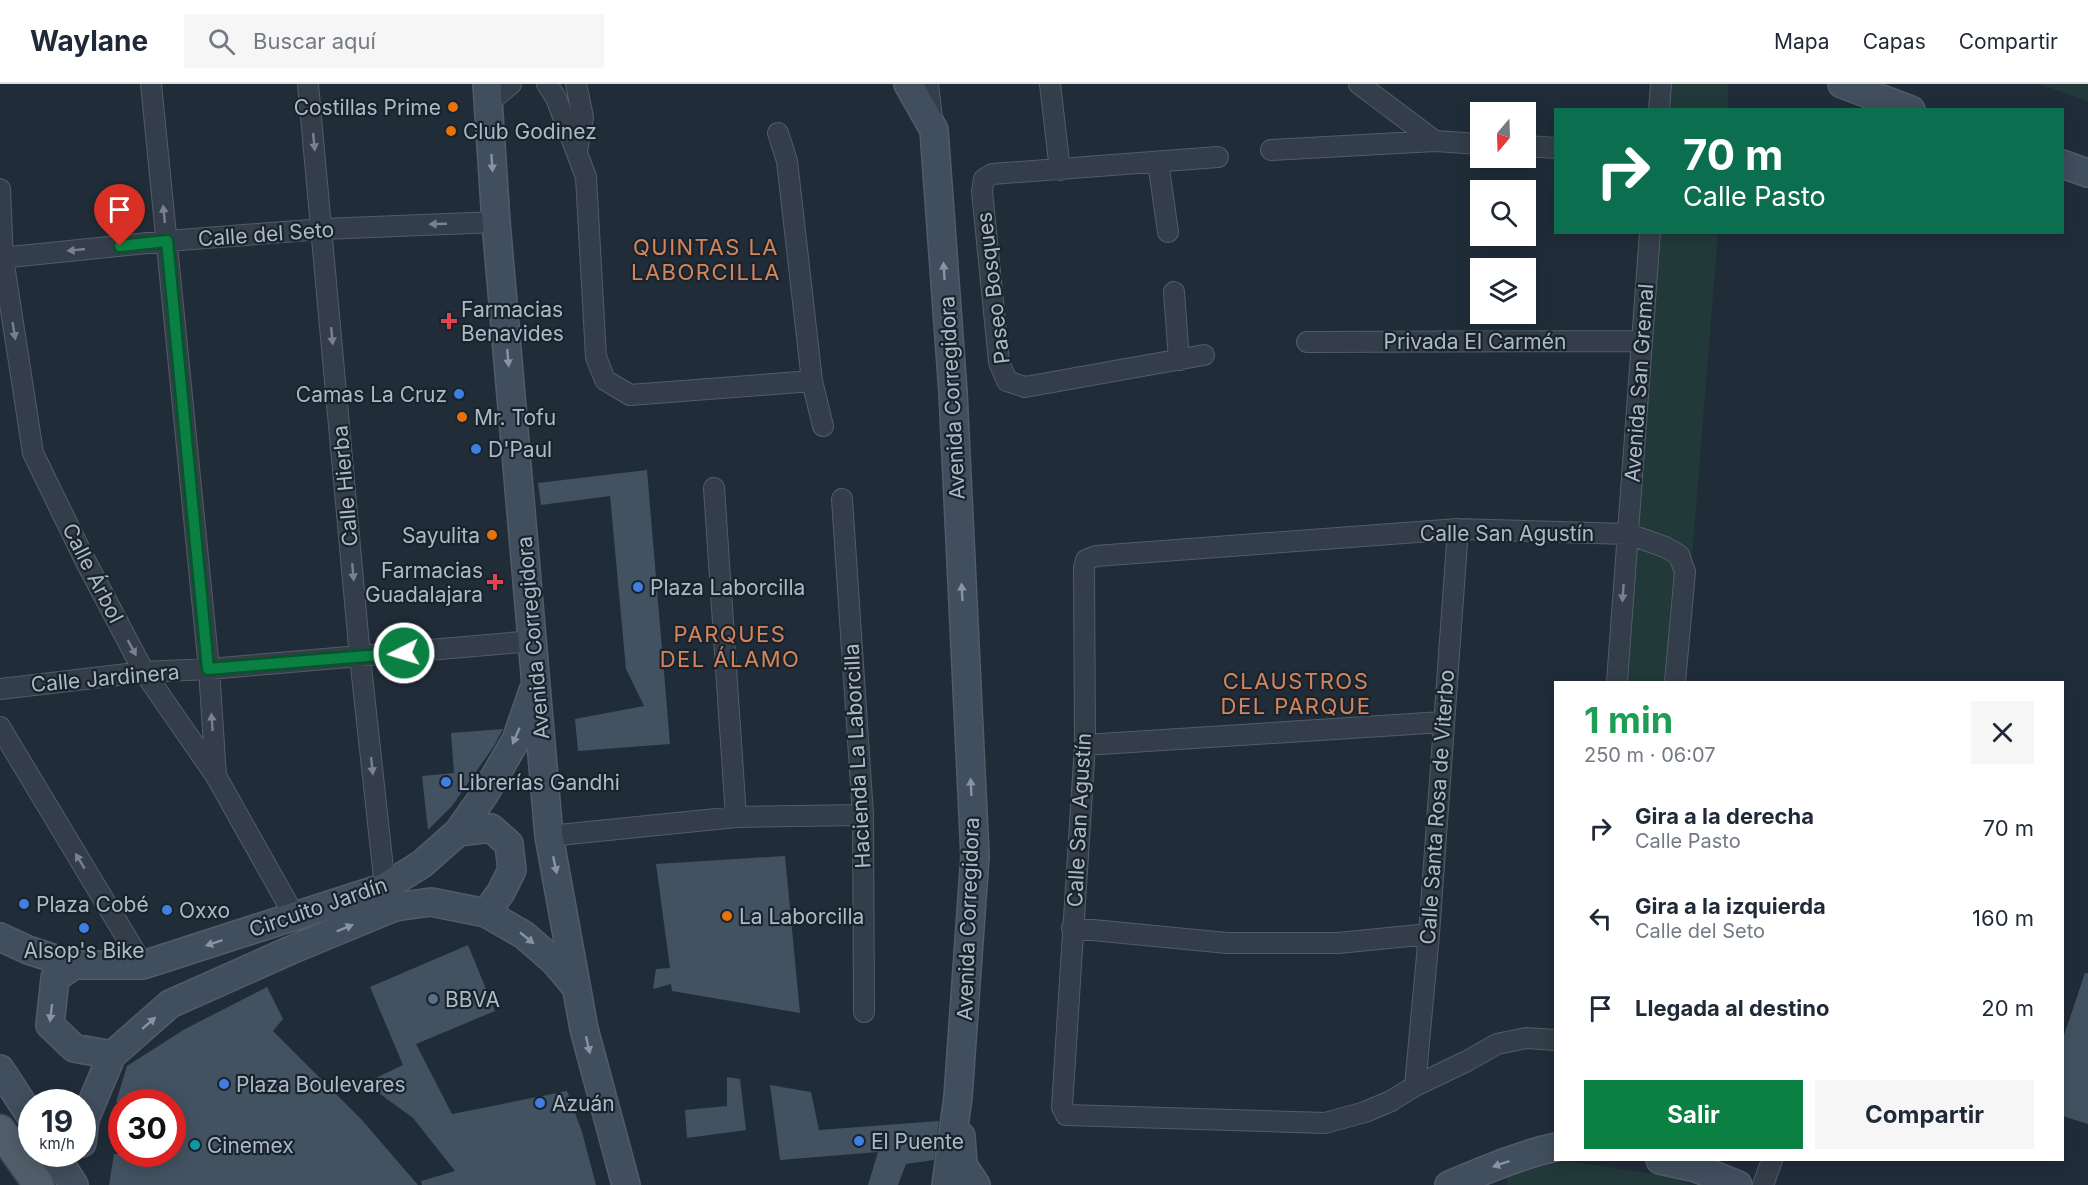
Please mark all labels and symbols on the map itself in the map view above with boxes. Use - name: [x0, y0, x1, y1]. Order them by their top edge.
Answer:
- place label: Costillas Prime: [294, 95, 441, 120]
- marker: Costillas Prime: [446, 100, 460, 114]
- north arrow: [1470, 102, 1536, 168]
- place label: Club Godinez: [463, 119, 597, 144]
- marker: Club Godinez: [444, 124, 458, 138]
- one-way arrow: [309, 133, 319, 152]
- one-way arrow: [487, 154, 497, 173]
- pin: [94, 184, 145, 246]
- one-way arrow: [159, 205, 169, 224]
- street label: Paseo Bosques: [971, 211, 1015, 365]
- street label: Calle del Seto: [197, 217, 335, 251]
- one-way arrow: [428, 220, 447, 229]
- district label: QUINTAS LA LABORCILLA: [631, 234, 781, 285]
- one-way arrow: [66, 245, 85, 255]
- one-way arrow: [939, 261, 949, 280]
- street label: Avenida San Gremal: [1620, 283, 1658, 483]
- street label: Avenida Corregidora: [934, 296, 970, 500]
- place label: Farmacias Benavides: [461, 297, 564, 346]
- marker: Farmacias Benavides: [442, 314, 456, 328]
- one-way arrow: [10, 321, 19, 340]
- one-way arrow: [327, 327, 337, 346]
- street label: Privada El Carmén: [1384, 329, 1566, 354]
- one-way arrow: [503, 348, 513, 367]
- place label: Camas La Cruz: [296, 382, 447, 407]
- marker: Camas La Cruz: [452, 387, 466, 401]
- place label: Mr. Tofu: [474, 405, 556, 430]
- marker: Mr. Tofu: [455, 410, 469, 424]
- street label: Calle Hierba: [327, 424, 363, 548]
- place label: D'Paul: [488, 437, 552, 462]
- marker: D'Paul: [469, 442, 483, 456]
- street label: Calle Árbol: [57, 518, 130, 627]
- street label: Calle San Agustín: [1420, 521, 1594, 546]
- place label: Sayulita: [402, 523, 480, 548]
- marker: Sayulita: [485, 528, 499, 542]
- street label: Avenida Corregidora: [512, 535, 554, 741]
- place label: Farmacias Guadalajara: [365, 558, 483, 607]
- one-way arrow: [348, 563, 358, 582]
- marker: Farmacias Guadalajara: [488, 575, 502, 589]
- place label: Plaza Laborcilla: [650, 575, 805, 600]
- marker: Plaza Laborcilla: [631, 580, 645, 594]
- one-way arrow: [958, 583, 967, 602]
- one-way arrow: [1619, 583, 1628, 602]
- position arrow: [372, 621, 436, 685]
- district label: PARQUES DEL ÁLAMO: [660, 621, 800, 672]
- one-way arrow: [127, 639, 136, 656]
- street label: Hacienda La Laborcilla: [839, 643, 875, 869]
- street label: Calle Jardinera: [30, 659, 180, 697]
- district label: CLAUSTROS DEL PARQUE: [1221, 668, 1371, 719]
- street label: Calle Santa Rosa de Viterbo: [1415, 669, 1459, 945]
- one-way arrow: [208, 713, 217, 732]
- one-way arrow: [511, 727, 520, 745]
- street label: Calle San Agustín: [1062, 732, 1096, 908]
- one-way arrow: [367, 757, 377, 776]
- place label: Librerías Gandhi: [458, 770, 620, 795]
- marker: Librerías Gandhi: [439, 775, 453, 789]
- one-way arrow: [967, 778, 976, 797]
- street label: Avenida Corregidora: [952, 817, 984, 1021]
- one-way arrow: [75, 853, 86, 869]
- one-way arrow: [551, 855, 560, 874]
- street label: Circuito Jardín: [246, 872, 390, 942]
- place label: Plaza Cobé: [36, 892, 149, 917]
- marker: Plaza Cobé: [17, 897, 31, 911]
- place label: Oxxo: [179, 898, 230, 923]
- marker: Oxxo: [160, 903, 174, 917]
- place label: La Laborcilla: [739, 904, 864, 929]
- marker: La Laborcilla: [720, 909, 734, 923]
- marker: Alsop's Bike: [77, 921, 91, 935]
- one-way arrow: [336, 923, 354, 932]
- one-way arrow: [519, 932, 535, 945]
- place label: Alsop's Bike: [23, 938, 145, 963]
- one-way arrow: [205, 939, 223, 948]
- place label: BBVA: [445, 987, 500, 1012]
- marker: BBVA: [426, 992, 440, 1006]
- one-way arrow: [46, 1004, 56, 1023]
- one-way arrow: [141, 1016, 157, 1029]
- one-way arrow: [583, 1035, 593, 1054]
- place label: Plaza Boulevares: [236, 1072, 406, 1097]
- marker: Plaza Boulevares: [217, 1077, 231, 1091]
- speed limit sign: 30: [108, 1089, 186, 1167]
- place label: Azuán: [552, 1091, 615, 1116]
- marker: Azuán: [533, 1096, 547, 1110]
- place label: El Puente: [871, 1129, 964, 1154]
- place label: Cinemex: [207, 1133, 294, 1158]
- marker: El Puente: [852, 1134, 866, 1148]
- marker: Cinemex: [188, 1138, 202, 1152]
- one-way arrow: [1492, 1160, 1510, 1170]

